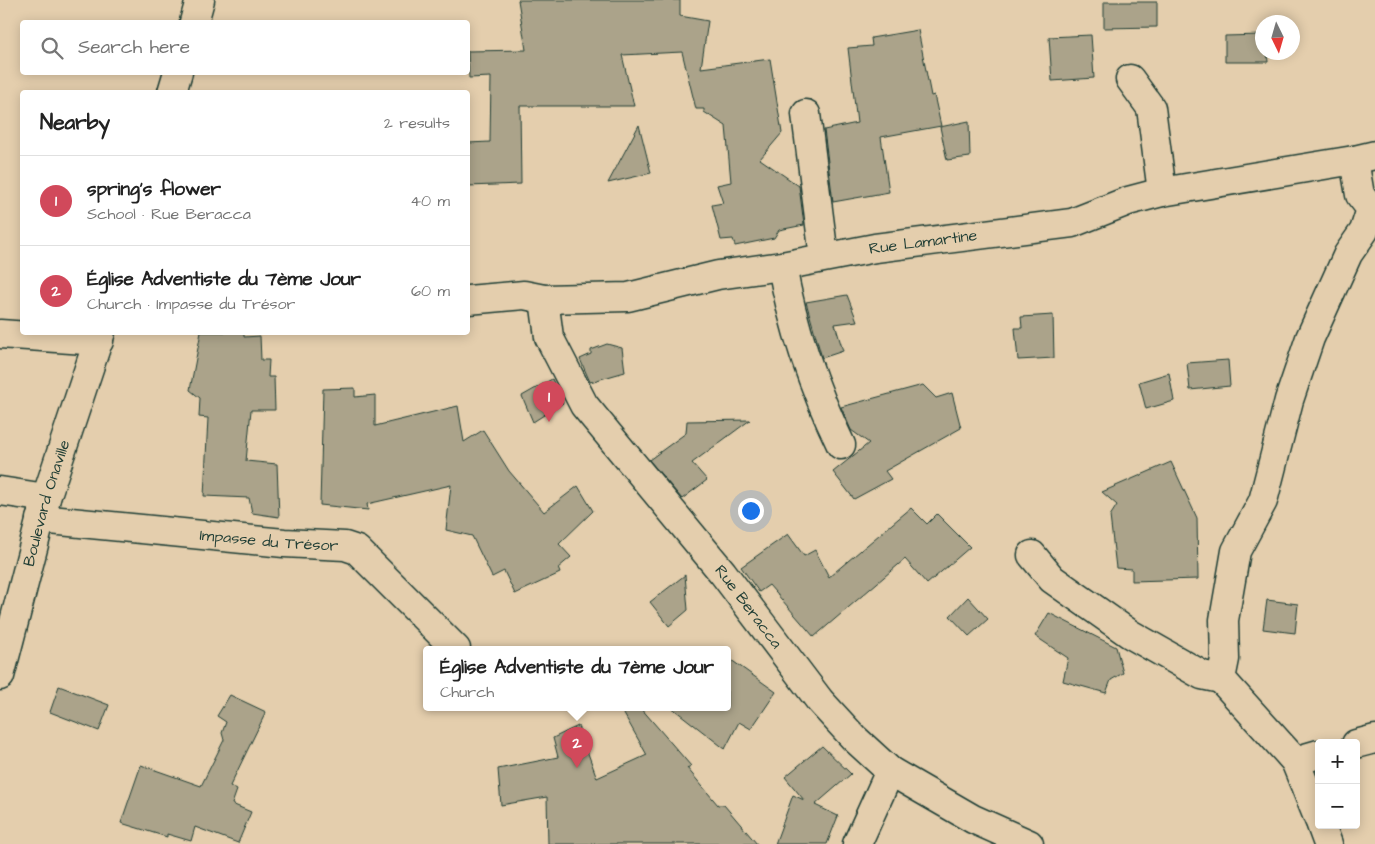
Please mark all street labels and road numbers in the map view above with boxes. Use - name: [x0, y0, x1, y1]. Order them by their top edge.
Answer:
- street label: Rue Lamartine: [867, 224, 979, 260]
- street label: Boulevard Onaville: [18, 437, 76, 569]
- street label: Impasse du Trésor: [199, 524, 339, 557]
- street label: Rue Beracca: [710, 560, 787, 653]

